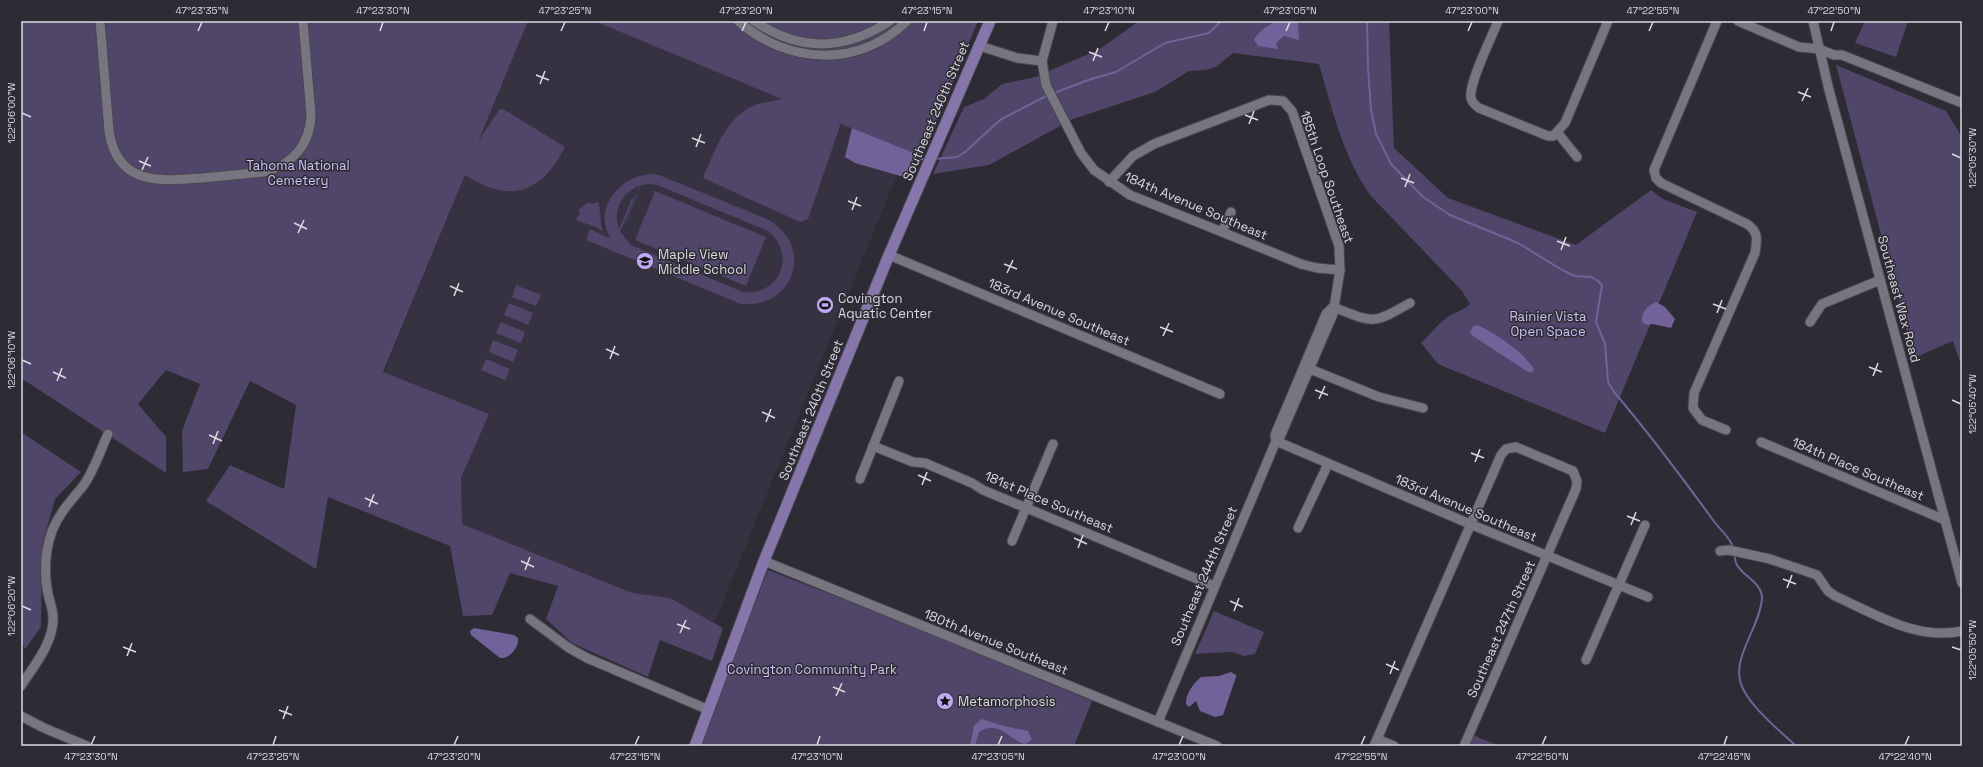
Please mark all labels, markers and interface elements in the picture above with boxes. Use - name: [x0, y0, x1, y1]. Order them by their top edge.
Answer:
- text: 47°23'35"N: [176, 4, 228, 17]
- text: 47°23'30"N: [356, 4, 410, 17]
- text: 47°23'25"N: [539, 4, 591, 17]
- text: 47°23'20"N: [719, 4, 773, 17]
- text: 47°23'15"N: [902, 4, 952, 17]
- text: 47°23'10"N: [1083, 4, 1135, 17]
- text: 47°23'05"N: [1263, 4, 1317, 17]
- text: 47°23'00"N: [1445, 4, 1499, 17]
- text: 47°22'55"N: [1627, 4, 1679, 17]
- text: 47°22'50"N: [1807, 4, 1861, 17]
- street label: Southeast 240th Street: [899, 39, 973, 183]
- text: 122°06'00"W: [5, 82, 18, 143]
- street label: 185th Loop Southeast: [1296, 108, 1358, 246]
- text: 122°05'30"W: [1966, 128, 1979, 188]
- park label: Tahoma National Cemetery: [246, 157, 350, 189]
- street label: 184th Avenue Southeast: [1122, 168, 1270, 244]
- street label: Southeast Wax Road: [1874, 234, 1924, 364]
- place label: Maple View Middle School: [658, 246, 746, 278]
- school or university icon: Maple View Middle School: [635, 251, 655, 271]
- street label: 183rd Avenue Southeast: [985, 274, 1133, 350]
- place label: Covington Aquatic Center: [838, 290, 932, 322]
- sports icon: Covington Aquatic Center: [815, 295, 835, 315]
- park label: Rainier Vista Open Space: [1509, 308, 1587, 340]
- text: 122°06'10"W: [5, 330, 18, 389]
- street label: Southeast 240th Street: [775, 337, 847, 483]
- text: 122°05'40"W: [1966, 374, 1979, 434]
- street label: 184th Place Southeast: [1789, 433, 1927, 505]
- street label: 181st Place Southeast: [982, 467, 1116, 537]
- street label: 183rd Avenue Southeast: [1392, 470, 1540, 546]
- street label: Southeast 244th Street: [1167, 504, 1241, 648]
- street label: Southeast 247th Street: [1463, 558, 1539, 700]
- text: 122°06'20"W: [5, 575, 18, 636]
- street label: 180th Avenue Southeast: [921, 605, 1071, 679]
- text: 122°05'50"W: [1966, 620, 1979, 680]
- park label: Covington Community Park: [727, 661, 897, 678]
- place icon: Metamorphosis: [935, 691, 955, 711]
- place label: Metamorphosis: [958, 693, 1056, 710]
- text: 47°23'30"N: [64, 750, 118, 763]
- text: 47°23'25"N: [247, 750, 299, 763]
- text: 47°23'20"N: [427, 750, 481, 763]
- text: 47°23'15"N: [610, 750, 660, 763]
- text: 47°23'10"N: [791, 750, 843, 763]
- text: 47°23'05"N: [971, 750, 1025, 763]
- text: 47°23'00"N: [1152, 750, 1206, 763]
- text: 47°22'55"N: [1335, 750, 1387, 763]
- text: 47°22'50"N: [1515, 750, 1569, 763]
- text: 47°22'45"N: [1698, 750, 1750, 763]
- text: 47°22'40"N: [1878, 750, 1932, 763]

